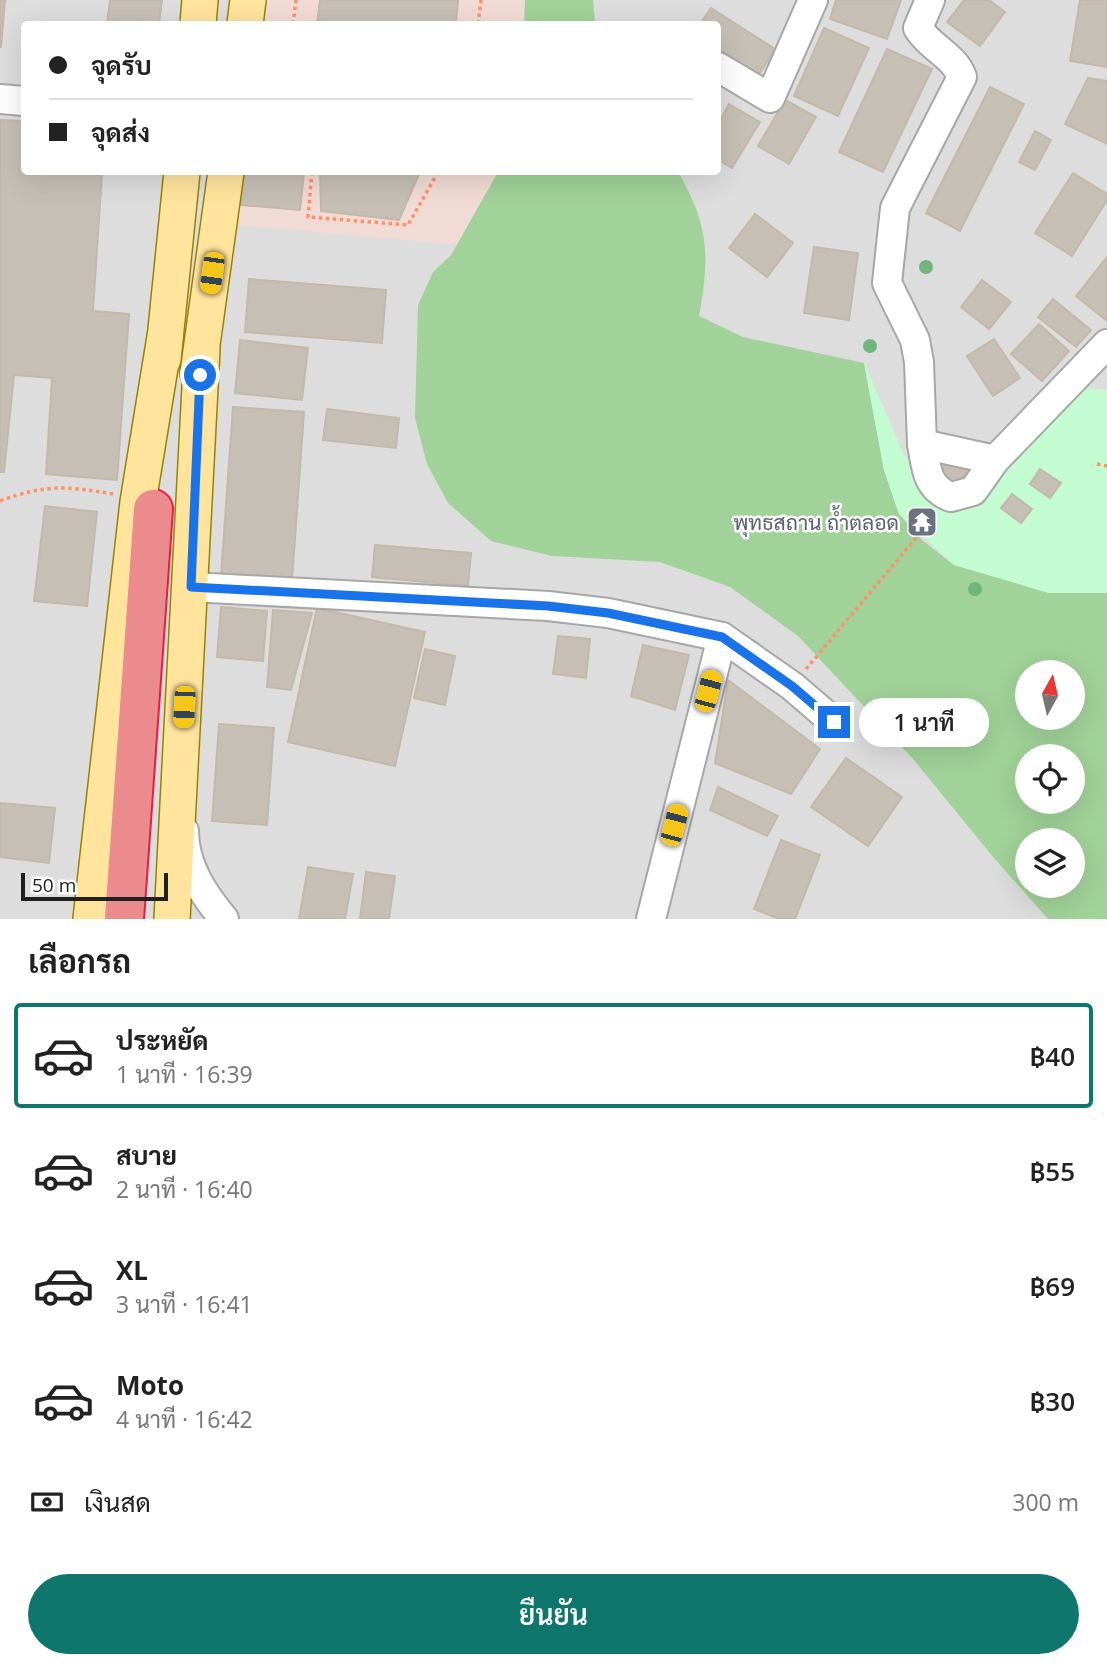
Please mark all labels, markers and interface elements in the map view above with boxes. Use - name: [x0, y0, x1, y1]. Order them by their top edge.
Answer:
- text: จุดรับ: [91, 47, 152, 83]
- text: จุดส่ง: [91, 114, 150, 150]
- car: [199, 251, 226, 295]
- route start: [184, 359, 216, 391]
- place label: พุทธสถาน ถ้ำตลอด: [733, 505, 899, 537]
- temple icon: พุทธสถาน ถ้ำตลอด: [905, 505, 939, 539]
- north arrow: [1015, 660, 1085, 730]
- map controls: [1015, 660, 1085, 898]
- car: [693, 668, 724, 714]
- car: [173, 685, 196, 729]
- callout: 1 นาที: [858, 698, 988, 746]
- route end: [818, 706, 850, 738]
- text: 1 นาที: [894, 706, 954, 738]
- button: locate: [1015, 744, 1085, 814]
- car: [659, 802, 690, 848]
- button: layers: [1015, 828, 1085, 898]
- scale bar: [21, 870, 168, 902]
- text: 50 m: [32, 872, 76, 898]
- text: เลือกรถ: [28, 939, 131, 982]
- text: ประหยัด: [116, 1022, 209, 1058]
- icon: car: [32, 1024, 95, 1087]
- text: ฿40: [1030, 1038, 1075, 1074]
- text: 1 นาที · 16:39: [116, 1058, 253, 1090]
- text: สบาย: [116, 1137, 177, 1173]
- icon: car: [32, 1139, 95, 1202]
- text: ฿55: [1030, 1153, 1075, 1189]
- text: 2 นาที · 16:40: [116, 1173, 253, 1205]
- text: XL: [116, 1252, 148, 1288]
- icon: car: [32, 1254, 95, 1317]
- text: ฿69: [1030, 1268, 1075, 1304]
- text: 3 นาที · 16:41: [116, 1288, 253, 1320]
- text: Moto: [116, 1367, 184, 1403]
- icon: car: [32, 1369, 95, 1432]
- text: ฿30: [1030, 1383, 1075, 1419]
- text: 4 นาที · 16:42: [116, 1403, 253, 1435]
- icon: cash: [28, 1483, 66, 1521]
- text: เงินสด: [84, 1484, 151, 1520]
- text: 300 m: [1012, 1486, 1079, 1518]
- button: ยืนยัน: [28, 1574, 1079, 1654]

